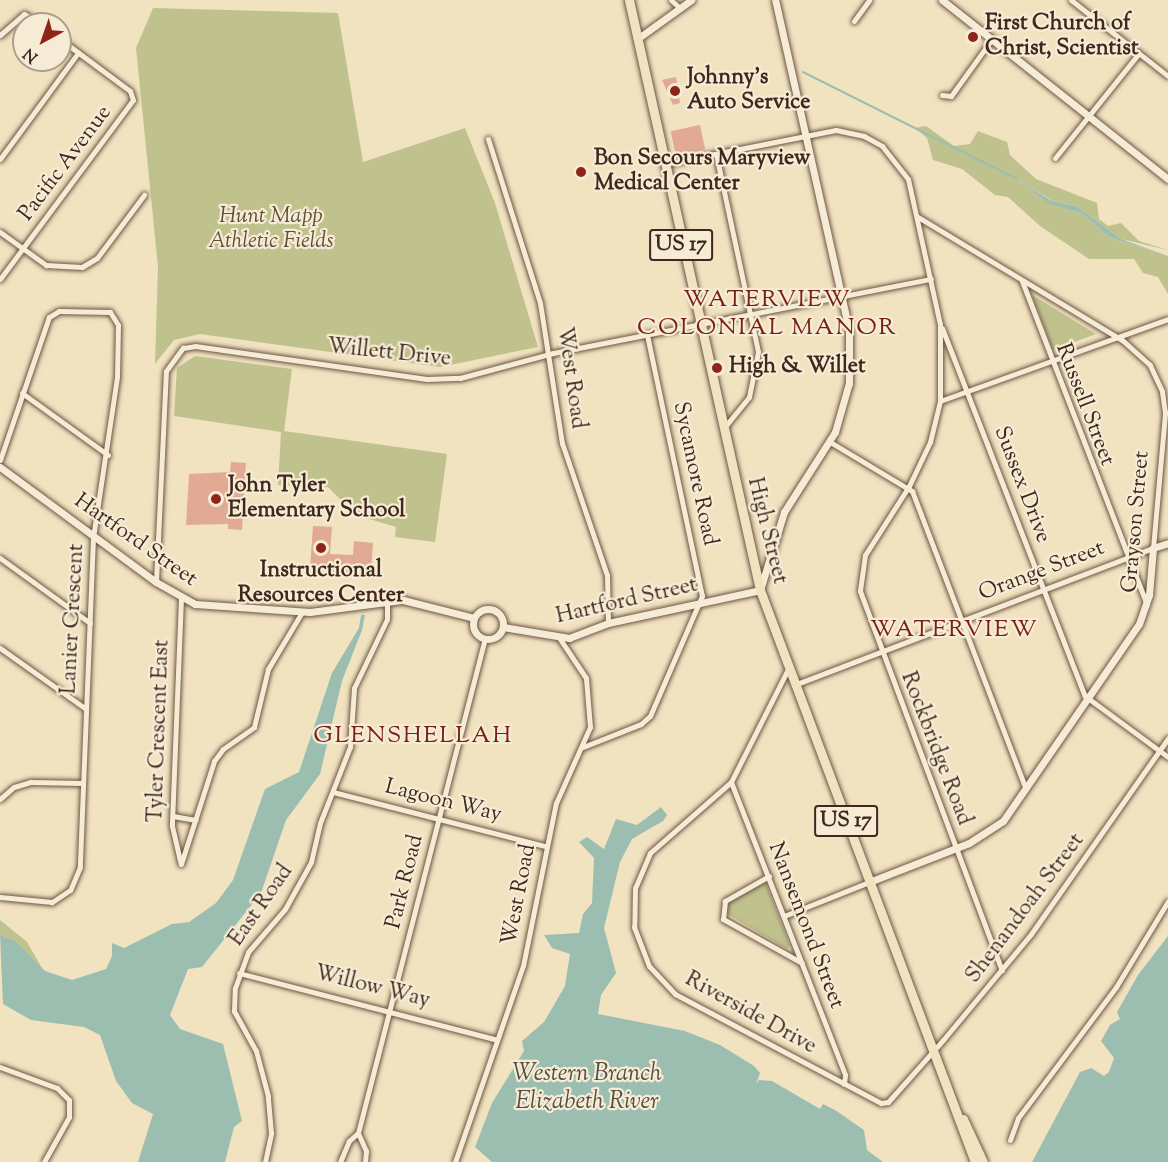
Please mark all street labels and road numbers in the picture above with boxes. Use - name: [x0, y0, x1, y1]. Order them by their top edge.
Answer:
- street label: Pacific Avenue: [14, 101, 118, 227]
- road number: US 17: [648, 227, 714, 263]
- street label: West Road: [550, 325, 590, 431]
- street label: Willett Drive: [326, 334, 452, 374]
- street label: Russell Street: [1049, 340, 1119, 470]
- street label: Sycamore Road: [666, 400, 722, 548]
- street label: Sussex Drive: [987, 423, 1055, 547]
- street label: Grayson Street: [1118, 450, 1156, 594]
- street label: High Street: [740, 475, 792, 587]
- street label: Hartford Street: [68, 489, 202, 593]
- street label: Orange Street: [976, 536, 1108, 608]
- street label: Lanier Crescent: [57, 543, 91, 695]
- street label: Hartford Street: [554, 573, 700, 631]
- street label: Tyler Crescent East: [144, 639, 176, 823]
- street label: Rockbridge Road: [894, 668, 976, 830]
- street label: Lagoon Way: [382, 775, 504, 829]
- road number: US 17: [813, 803, 879, 839]
- street label: Shenandoah Street: [961, 829, 1091, 989]
- street label: Park Road: [382, 832, 430, 932]
- street label: Nansemond Street: [761, 839, 849, 1013]
- street label: West Road: [497, 842, 543, 948]
- street label: East Road: [224, 860, 300, 952]
- street label: Willow Way: [312, 961, 432, 1015]
- street label: Riverside Drive: [680, 967, 820, 1061]

